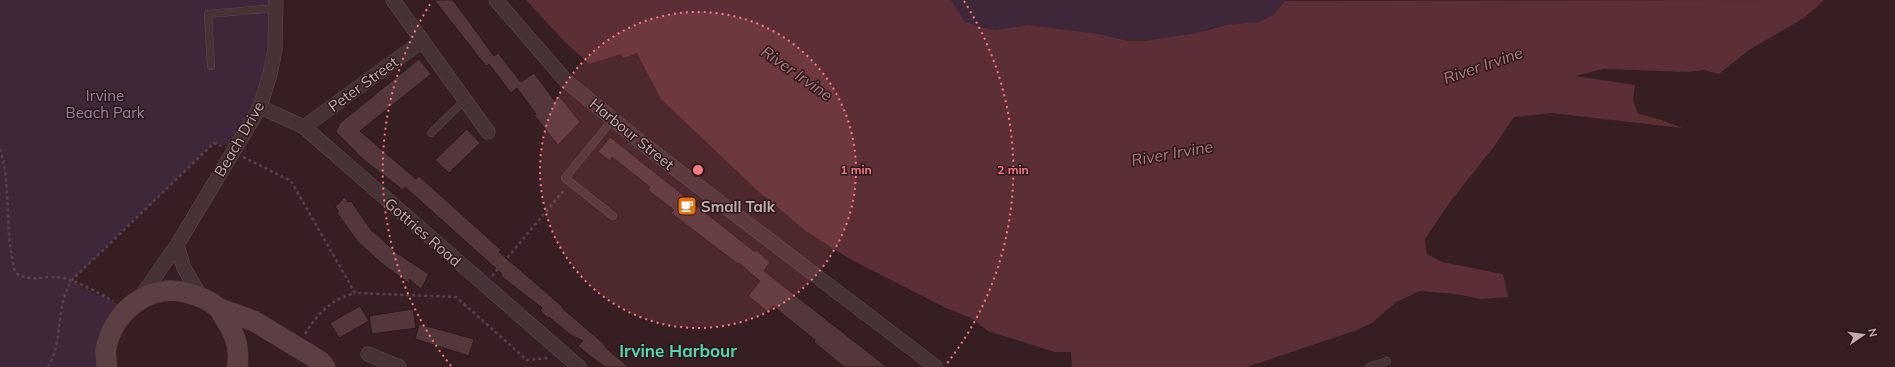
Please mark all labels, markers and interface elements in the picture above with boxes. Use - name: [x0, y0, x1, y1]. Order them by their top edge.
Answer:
- water label: River Irvine: [757, 41, 837, 105]
- water label: River Irvine: [1441, 42, 1526, 88]
- street label: Peter Street: [324, 52, 402, 116]
- park label: Irvine Beach Park: [65, 86, 145, 122]
- street label: Harbour Street: [586, 94, 678, 174]
- street label: Beach Drive: [210, 98, 268, 180]
- water label: River Irvine: [1130, 136, 1215, 170]
- text: 1 min: [840, 162, 872, 177]
- text: 2 min: [997, 162, 1029, 177]
- centre of rings: [691, 163, 705, 177]
- street label: Gottries Road: [381, 194, 465, 270]
- cafe icon: Small Talk: [676, 195, 698, 217]
- place label: Small Talk: [701, 197, 776, 216]
- north arrow: [1843, 315, 1883, 355]
- text: N: [1865, 327, 1880, 338]
- district label: Irvine Harbour: [619, 340, 737, 361]

